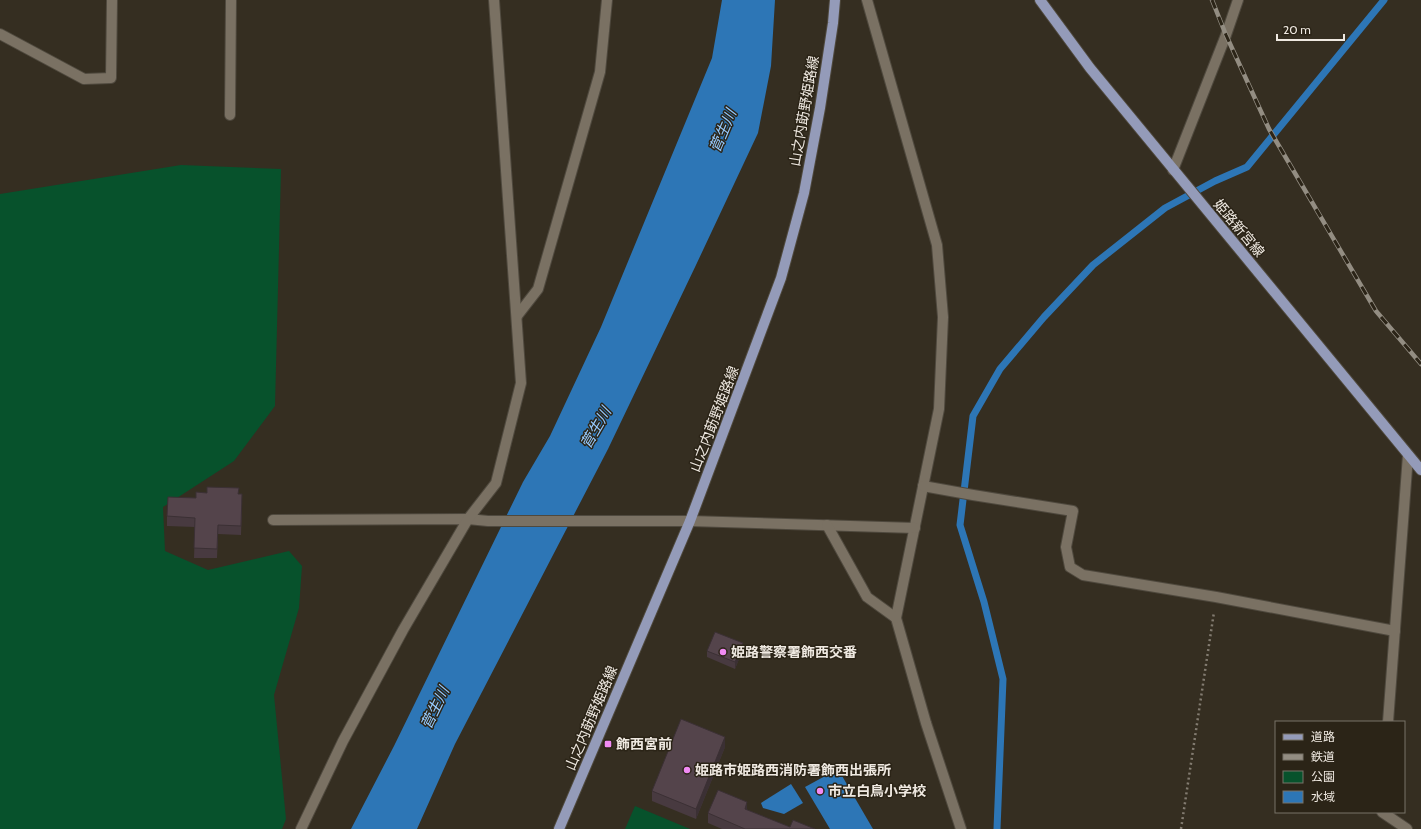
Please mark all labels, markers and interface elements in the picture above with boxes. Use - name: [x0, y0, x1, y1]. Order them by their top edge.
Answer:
- scale bar: [1277, 16, 1344, 42]
- text: 20 m: [1283, 22, 1311, 37]
- street label: 山之内莇野姫路線: [785, 54, 823, 168]
- water label: 菅生川: [706, 105, 741, 155]
- street label: 姫路新宮線: [1210, 195, 1268, 261]
- street label: 山之内莇野姫路線: [686, 363, 742, 475]
- water label: 菅生川: [577, 402, 616, 452]
- place label: 姫路警察署飾西交番: [731, 643, 857, 661]
- marker: 姫路警察署飾西交番: [718, 647, 728, 657]
- street label: 山之内莇野姫路線: [561, 663, 621, 773]
- water label: 菅生川: [417, 682, 454, 732]
- legend: [1275, 721, 1405, 813]
- text: 道路: [1311, 729, 1335, 744]
- place label: 飾西宮前: [616, 735, 672, 753]
- marker: 飾西宮前: [603, 739, 613, 749]
- text: 鉄道: [1311, 749, 1335, 764]
- place label: 姫路市姫路西消防署飾西出張所: [695, 761, 891, 779]
- marker: 姫路市姫路西消防署飾西出張所: [682, 765, 692, 775]
- text: 公園: [1311, 769, 1335, 784]
- place label: 市立白鳥小学校: [828, 782, 926, 800]
- marker: 市立白鳥小学校: [815, 786, 825, 796]
- text: 水域: [1311, 789, 1335, 804]

